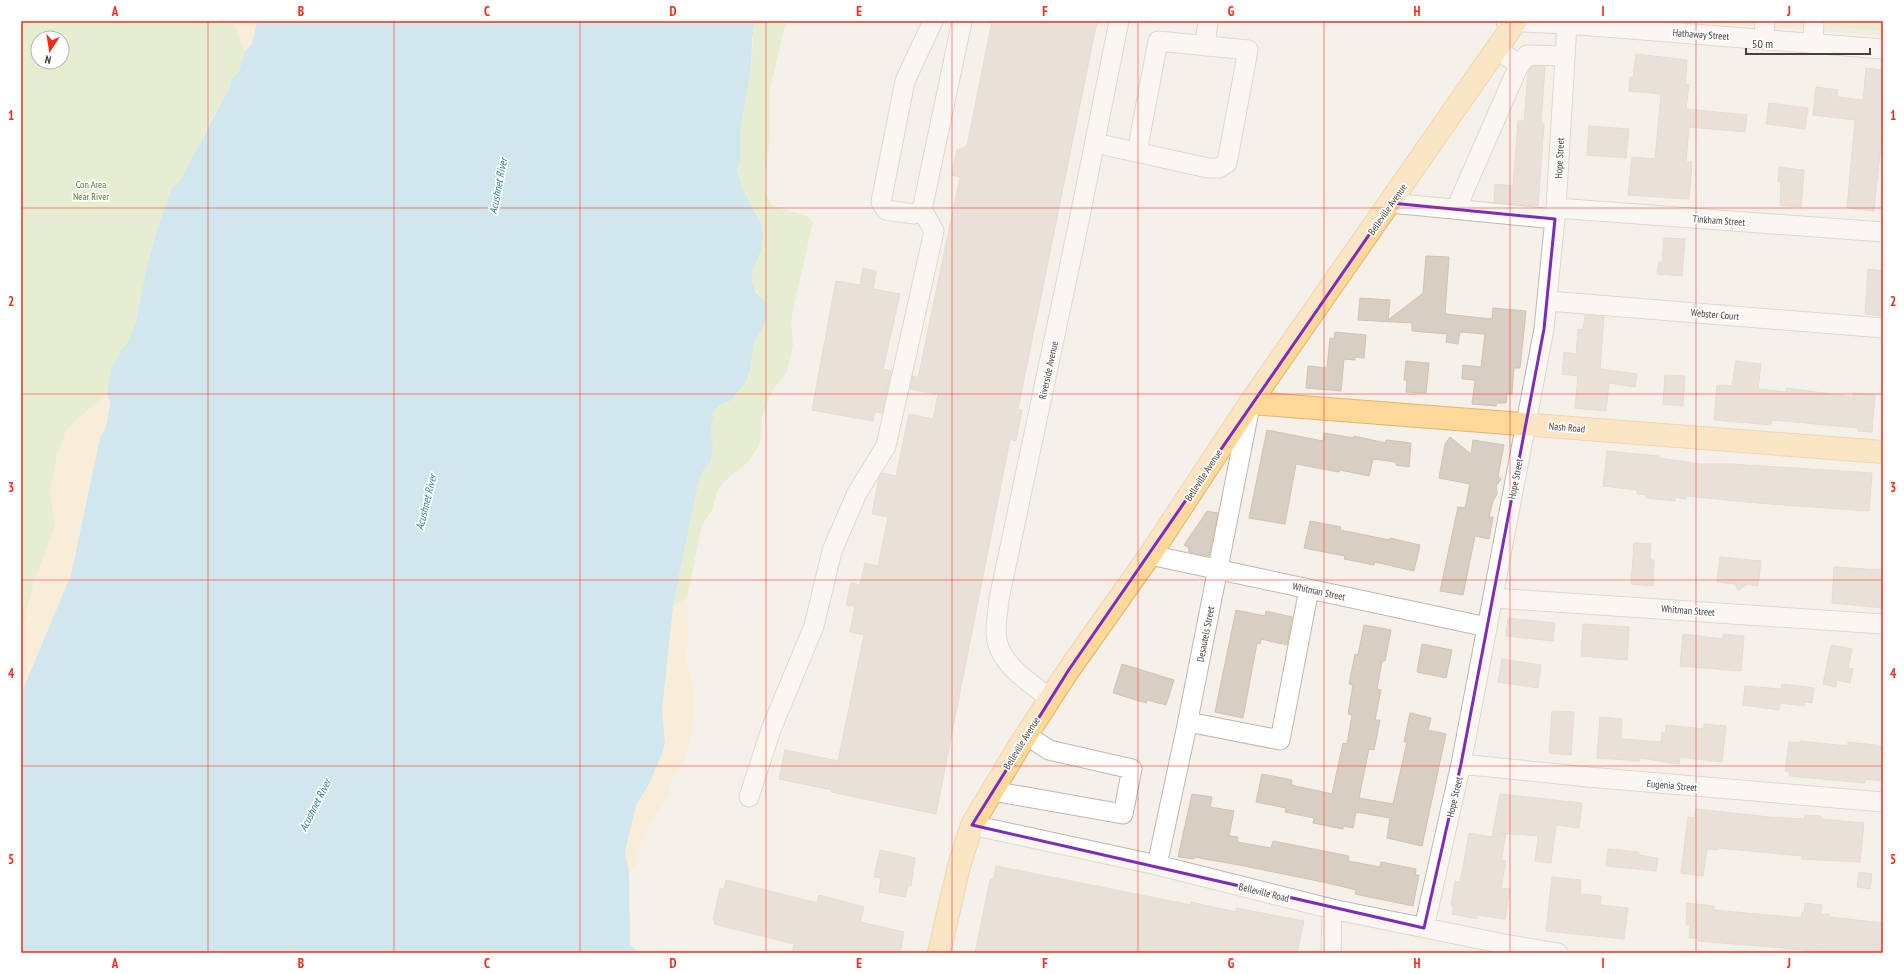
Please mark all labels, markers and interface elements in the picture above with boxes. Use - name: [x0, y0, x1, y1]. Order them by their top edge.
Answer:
- text: A: [111, 3, 119, 20]
- text: B: [298, 3, 304, 20]
- text: C: [484, 3, 490, 20]
- text: D: [670, 3, 677, 20]
- text: E: [856, 3, 862, 20]
- text: F: [1042, 3, 1048, 20]
- text: G: [1228, 3, 1235, 20]
- text: H: [1414, 3, 1421, 20]
- text: I: [1601, 3, 1605, 20]
- text: J: [1786, 3, 1791, 20]
- street label: Hathaway Street: [1672, 26, 1730, 43]
- north arrow: [30, 30, 70, 70]
- scale bar: [1746, 30, 1870, 56]
- text: 50 m: [1752, 36, 1773, 51]
- text: N: [44, 52, 52, 67]
- text: 1: [8, 107, 14, 124]
- text: 1: [1890, 107, 1896, 124]
- street label: Hope Street: [1552, 137, 1567, 179]
- water label: Acushnet River: [486, 155, 511, 215]
- park label: Con Area Near River: [73, 178, 109, 203]
- street label: Belleville Avenue: [1365, 181, 1410, 237]
- street label: Tinkham Street: [1692, 212, 1746, 229]
- text: 2: [8, 293, 14, 310]
- text: 2: [1890, 293, 1896, 310]
- street label: Webster Court: [1690, 306, 1740, 323]
- street label: Riverside Avenue: [1036, 340, 1061, 400]
- street label: Nash Road: [1548, 419, 1586, 436]
- street label: Belleville Avenue: [1182, 447, 1225, 504]
- street label: Hope Street: [1505, 457, 1526, 500]
- water label: Acushnet River: [412, 471, 440, 531]
- text: 3: [8, 479, 14, 496]
- text: 3: [1890, 479, 1896, 496]
- street label: Whitman Street: [1291, 580, 1347, 603]
- street label: Whitman Street: [1661, 602, 1715, 619]
- street label: Desautels Street: [1194, 605, 1217, 663]
- text: 4: [8, 665, 15, 682]
- text: 4: [1890, 665, 1897, 682]
- street label: Belleville Avenue: [1000, 715, 1043, 772]
- water label: Acushnet River: [296, 775, 335, 833]
- street label: Hope Street: [1444, 775, 1465, 819]
- street label: Eugenia Street: [1646, 777, 1698, 794]
- text: 5: [8, 851, 14, 868]
- text: 5: [1890, 851, 1896, 868]
- street label: Belleville Road: [1237, 880, 1290, 905]
- text: A: [111, 955, 119, 972]
- text: B: [298, 955, 304, 972]
- text: C: [484, 955, 490, 972]
- text: D: [670, 955, 677, 972]
- text: E: [856, 955, 862, 972]
- text: F: [1042, 955, 1048, 972]
- text: G: [1228, 955, 1235, 972]
- text: H: [1414, 955, 1421, 972]
- text: I: [1601, 955, 1605, 972]
- text: J: [1786, 955, 1791, 972]

